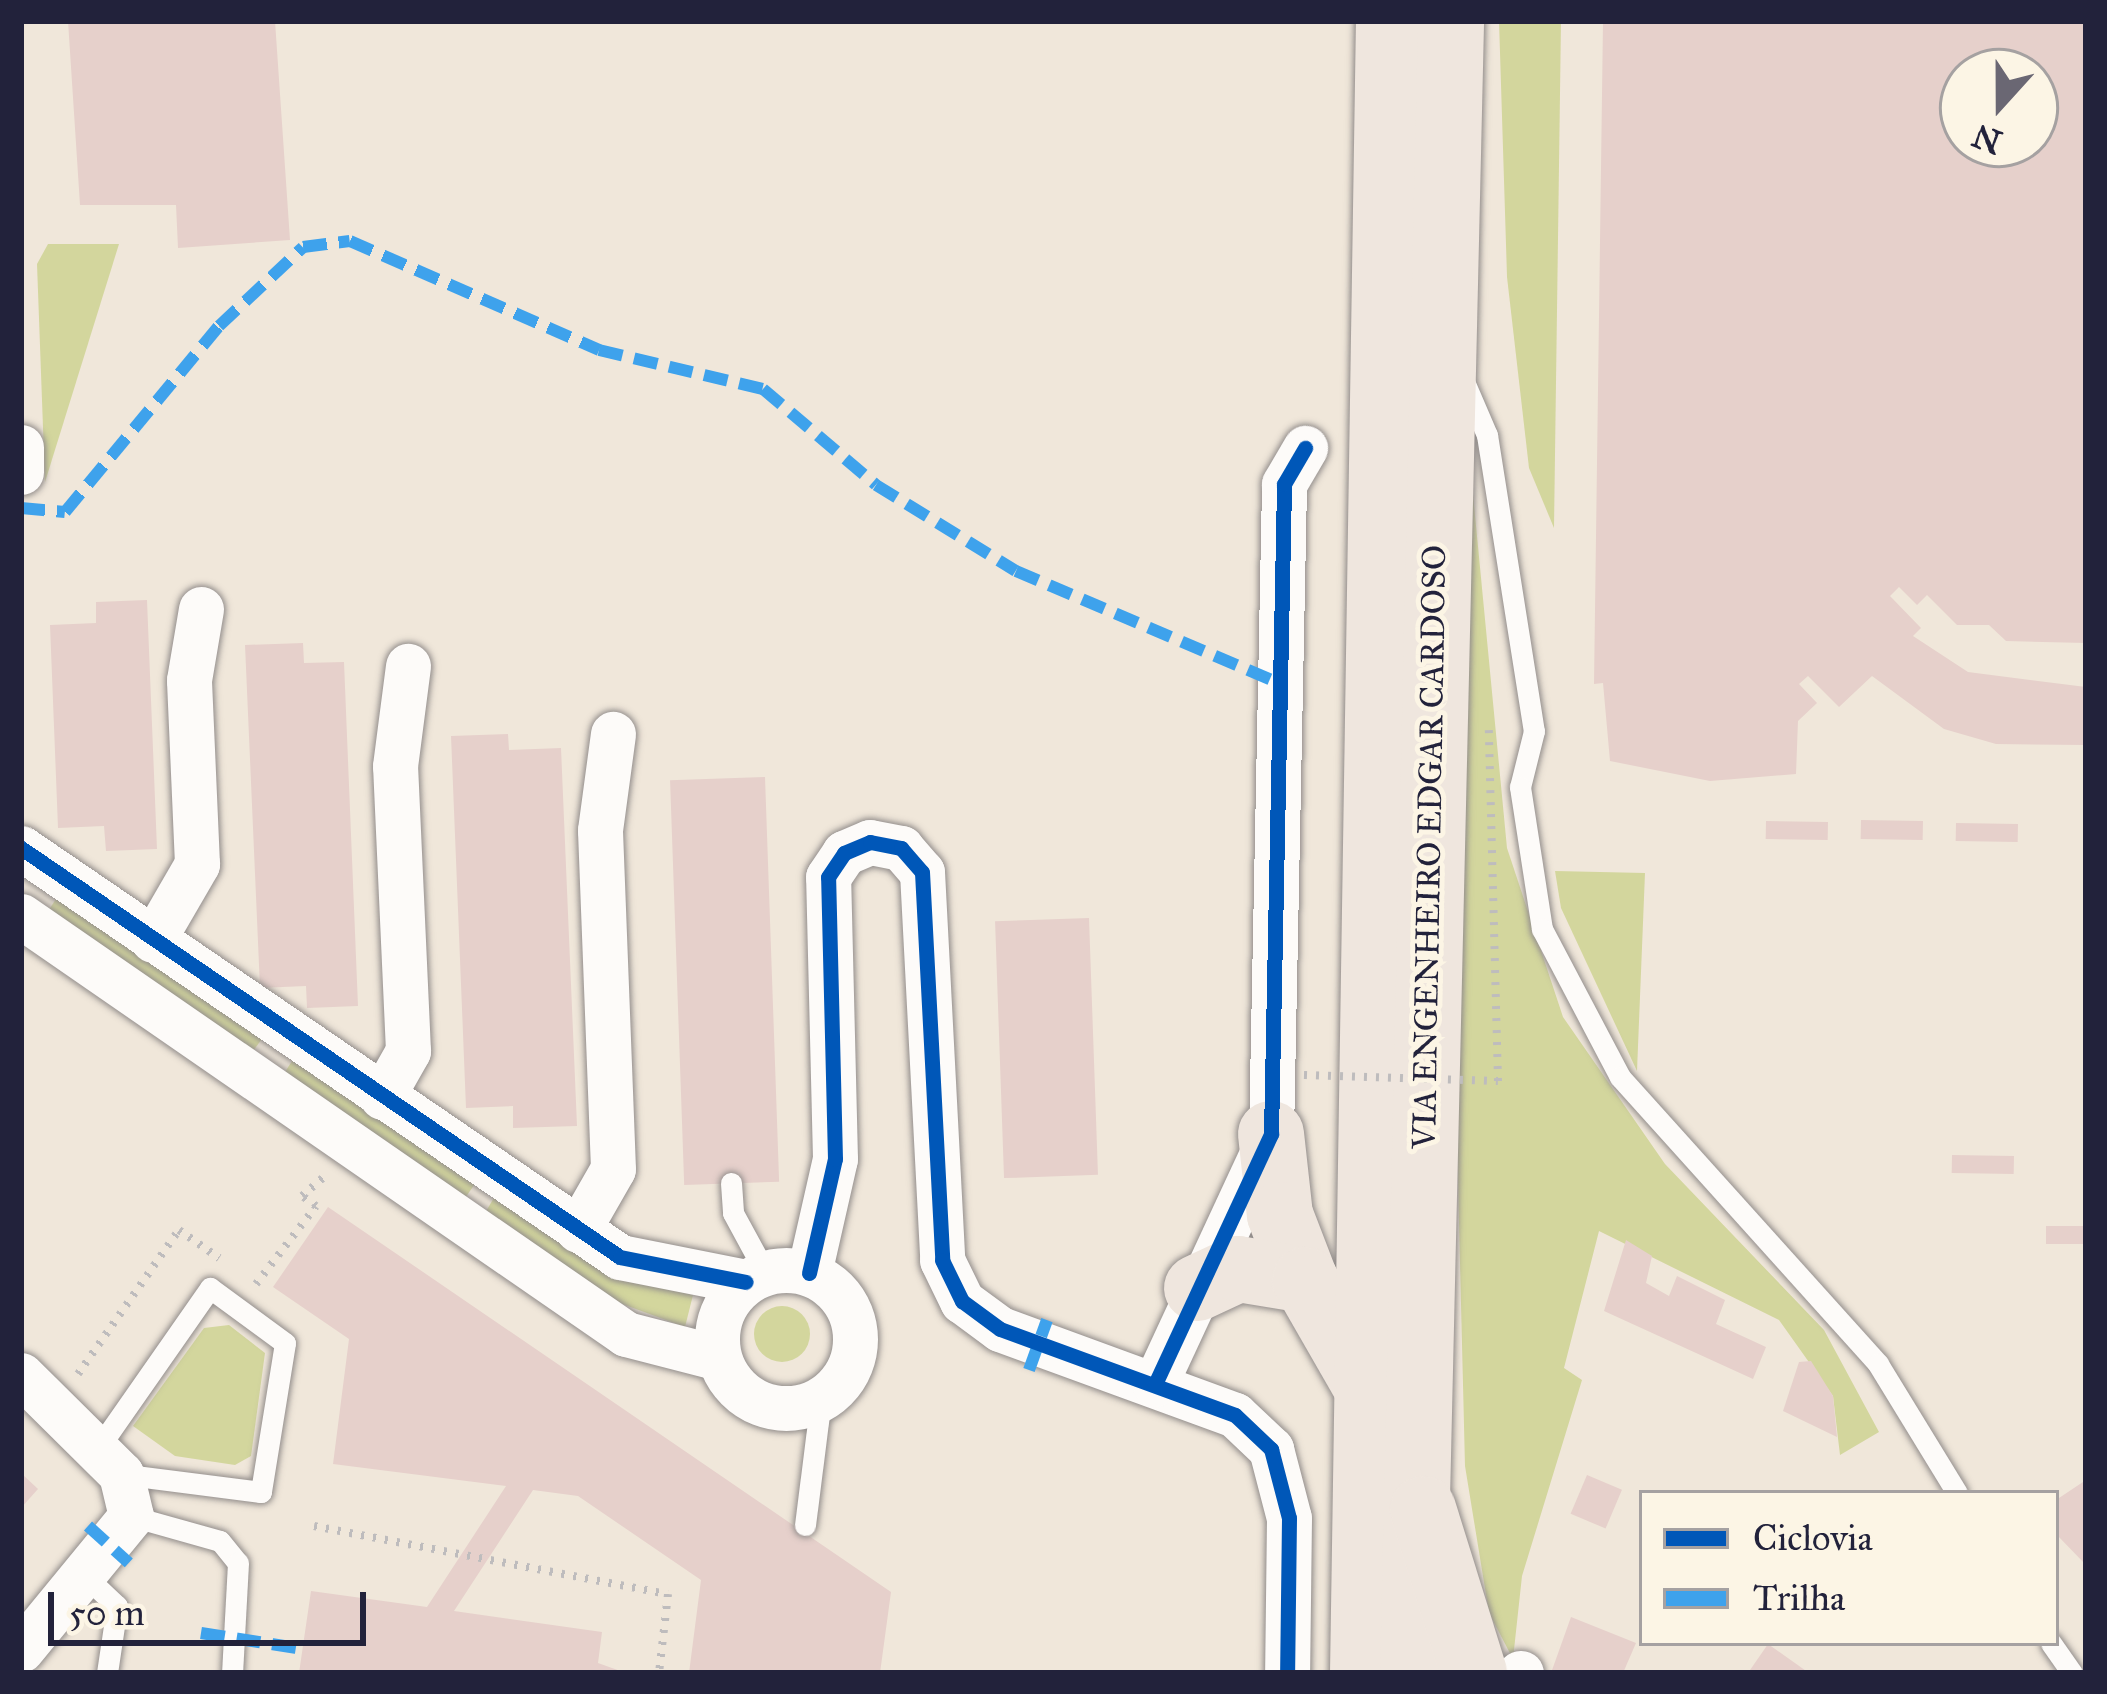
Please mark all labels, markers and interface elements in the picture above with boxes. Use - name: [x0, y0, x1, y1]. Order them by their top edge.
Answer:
- north arrow: [1939, 48, 2059, 168]
- text: N: [1967, 115, 2007, 162]
- street label: VIA ENGENHEIRO EDGAR CARDOSO: [1405, 545, 1455, 1149]
- legend: [1639, 1490, 2059, 1646]
- text: Ciclovia: [1753, 1516, 1873, 1560]
- scale bar: [54, 1568, 372, 1642]
- text: Trilha: [1753, 1576, 1845, 1620]
- text: 50 m: [69, 1591, 145, 1635]

